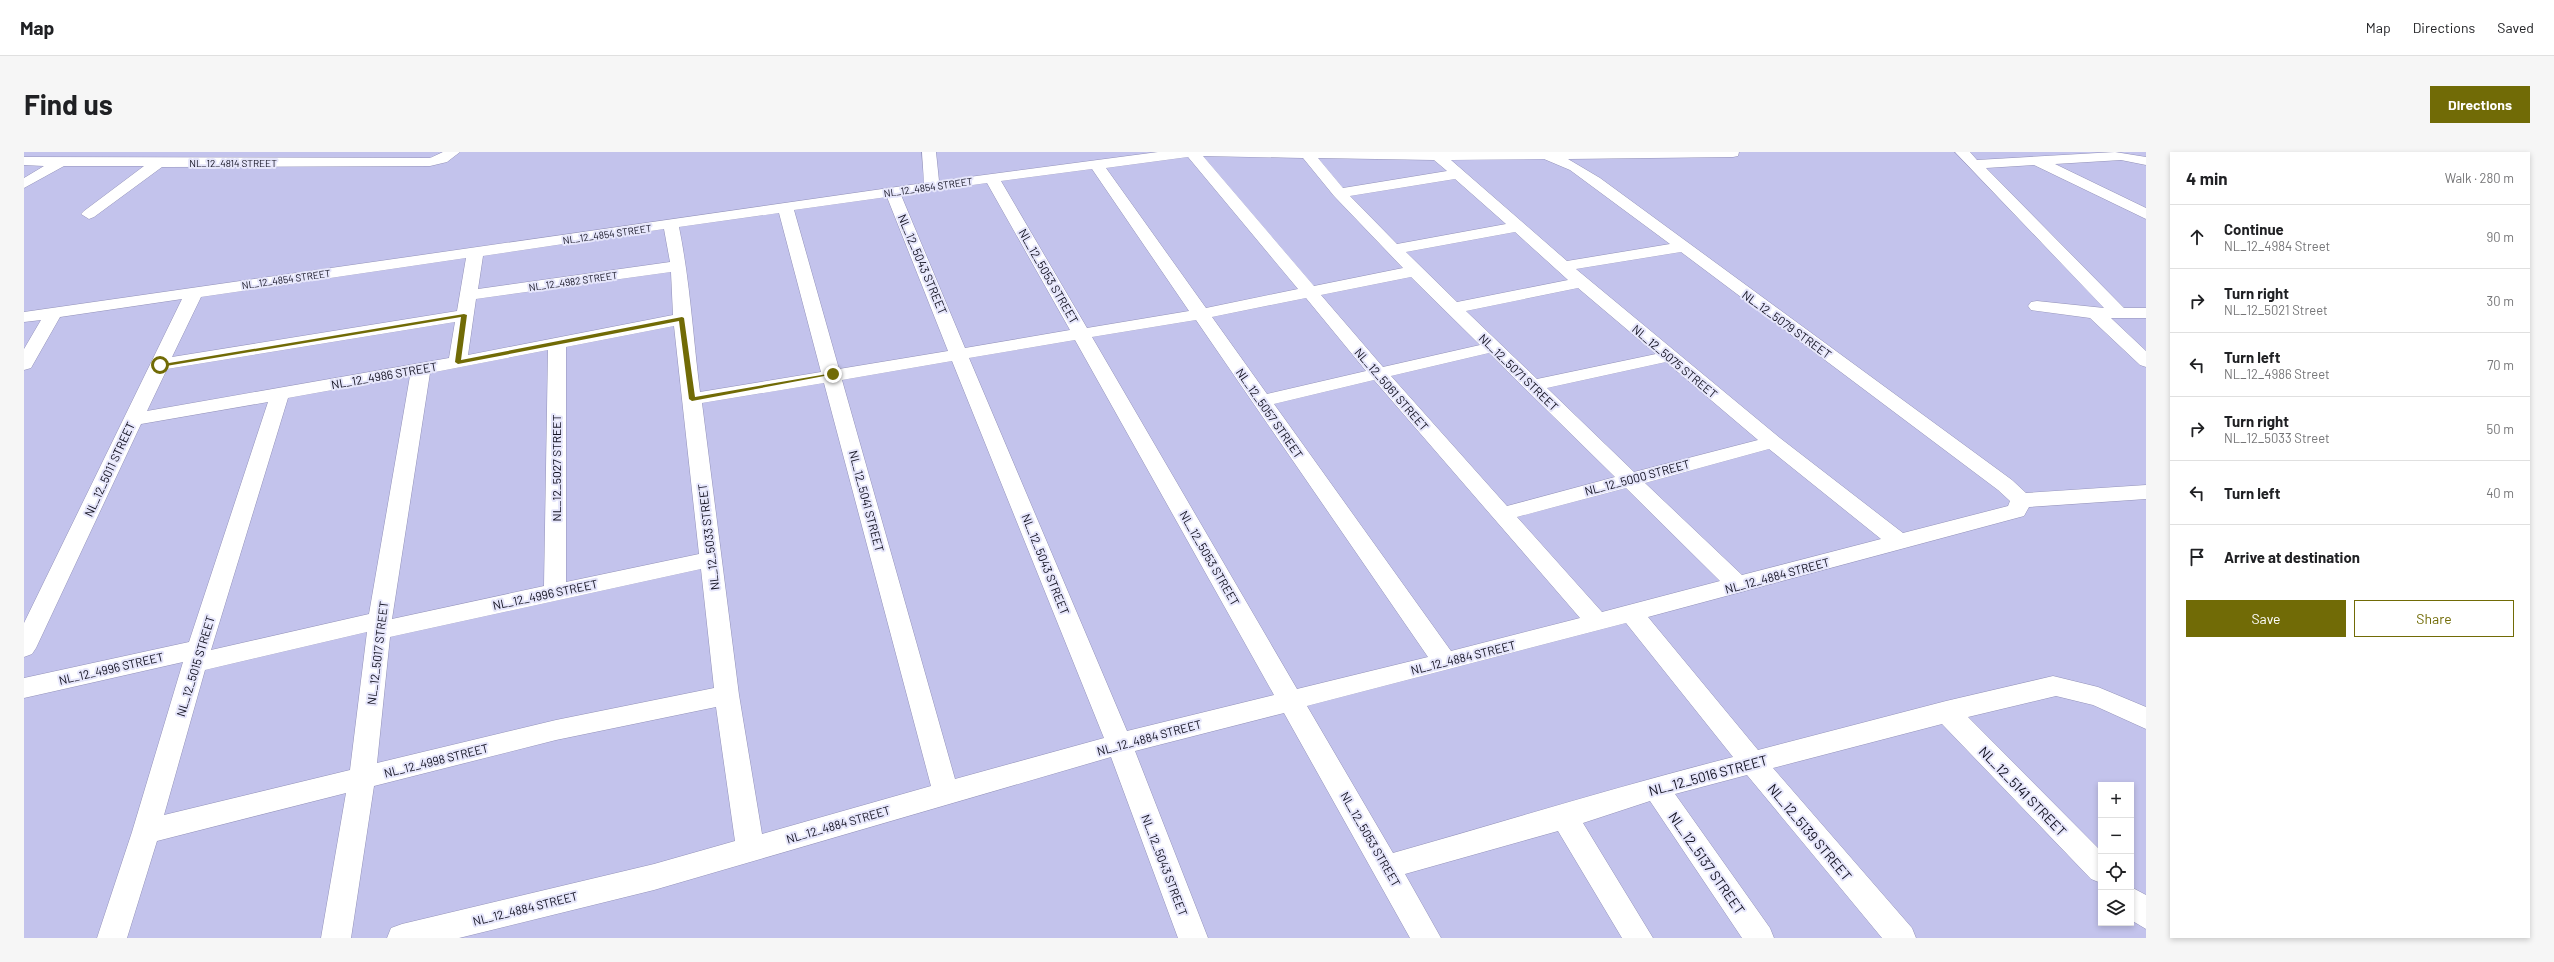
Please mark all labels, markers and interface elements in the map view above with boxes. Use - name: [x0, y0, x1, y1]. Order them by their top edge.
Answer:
- text: Map: [20, 16, 54, 39]
- text: Map: [2366, 19, 2391, 36]
- text: Directions: [2413, 19, 2475, 36]
- text: Saved: [2497, 19, 2534, 36]
- button: Directions: [2430, 86, 2530, 123]
- text: Find us: [24, 87, 113, 121]
- street label: NL_12_4814 STREET: [189, 157, 277, 169]
- text: 4 min: [2186, 168, 2228, 188]
- text: Walk · 280 m: [2445, 170, 2514, 186]
- street label: NL_12_4854 STREET: [883, 175, 973, 199]
- street label: NL_12_5043 STREET: [896, 212, 951, 316]
- text: Continue: [2224, 220, 2284, 238]
- street label: NL_12_4854 STREET: [562, 222, 652, 246]
- street label: NL_12_5053 STREET: [1016, 226, 1082, 326]
- icon: ahead: [2186, 226, 2208, 248]
- text: 90 m: [2487, 229, 2514, 245]
- text: NL_12_4984 Street: [2224, 238, 2330, 254]
- street label: NL_12_4854 STREET: [241, 267, 331, 291]
- street label: NL_12_4982 STREET: [528, 269, 618, 293]
- text: Turn right: [2224, 284, 2289, 302]
- street label: NL_12_5079 STREET: [1740, 287, 1834, 361]
- icon: right: [2186, 290, 2208, 312]
- text: 30 m: [2487, 293, 2514, 309]
- text: NL_12_5021 Street: [2224, 302, 2328, 318]
- street label: NL_12_5075 STREET: [1630, 321, 1720, 401]
- street label: NL_12_5071 STREET: [1476, 331, 1562, 414]
- street label: NL_12_5061 STREET: [1352, 345, 1432, 433]
- text: Turn left: [2224, 348, 2280, 366]
- icon: left: [2186, 354, 2208, 376]
- route start: [151, 356, 169, 374]
- text: 70 m: [2487, 357, 2514, 373]
- street label: NL_12_4986 STREET: [330, 359, 438, 391]
- route end: [824, 365, 842, 383]
- street label: NL_12_5057 STREET: [1234, 365, 1306, 461]
- text: NL_12_4986 Street: [2224, 366, 2330, 382]
- text: Turn right: [2224, 412, 2289, 430]
- street label: NL_12_5027 STREET: [549, 414, 563, 521]
- icon: right: [2186, 418, 2208, 440]
- street label: NL_12_5011 STREET: [81, 419, 137, 519]
- text: 50 m: [2487, 421, 2514, 437]
- text: NL_12_5033 Street: [2224, 430, 2330, 446]
- street label: NL_12_5041 STREET: [847, 449, 887, 553]
- street label: NL_12_5000 STREET: [1583, 456, 1691, 498]
- icon: left: [2186, 482, 2208, 504]
- street label: NL_12_5033 STREET: [695, 483, 721, 591]
- text: Turn left: [2224, 484, 2280, 502]
- text: 40 m: [2486, 485, 2514, 501]
- street label: NL_12_5053 STREET: [1177, 508, 1243, 608]
- street label: NL_12_5043 STREET: [1019, 511, 1073, 617]
- icon: arrive: [2186, 546, 2208, 568]
- text: Arrive at destination: [2224, 548, 2360, 566]
- street label: NL_12_4884 STREET: [1723, 554, 1831, 596]
- street label: NL_12_4996 STREET: [491, 576, 599, 612]
- street label: NL_12_5017 STREET: [364, 600, 390, 706]
- button: Save: [2186, 600, 2346, 637]
- button: Share: [2354, 600, 2514, 637]
- street label: NL_12_5015 STREET: [173, 614, 217, 718]
- street label: NL_12_4884 STREET: [1409, 637, 1517, 677]
- street label: NL_12_4996 STREET: [57, 649, 165, 687]
- street label: NL_12_4884 STREET: [1095, 716, 1203, 758]
- street label: NL_12_4998 STREET: [382, 740, 490, 780]
- street label: NL_12_5141 STREET: [1976, 742, 2070, 840]
- street label: NL_12_5016 STREET: [1647, 751, 1769, 799]
- street label: NL_12_5139 STREET: [1764, 780, 1856, 884]
- map controls: [2098, 782, 2134, 926]
- button: +: [2098, 782, 2134, 818]
- street label: NL_12_5053 STREET: [1338, 789, 1404, 889]
- street label: NL_12_4884 STREET: [784, 802, 892, 846]
- street label: NL_12_5137 STREET: [1665, 809, 1749, 917]
- street label: NL_12_5043 STREET: [1139, 812, 1191, 918]
- button: −: [2098, 818, 2134, 854]
- button: locate: [2098, 854, 2134, 890]
- street label: NL_12_4884 STREET: [471, 888, 579, 928]
- button: layers: [2098, 890, 2134, 926]

